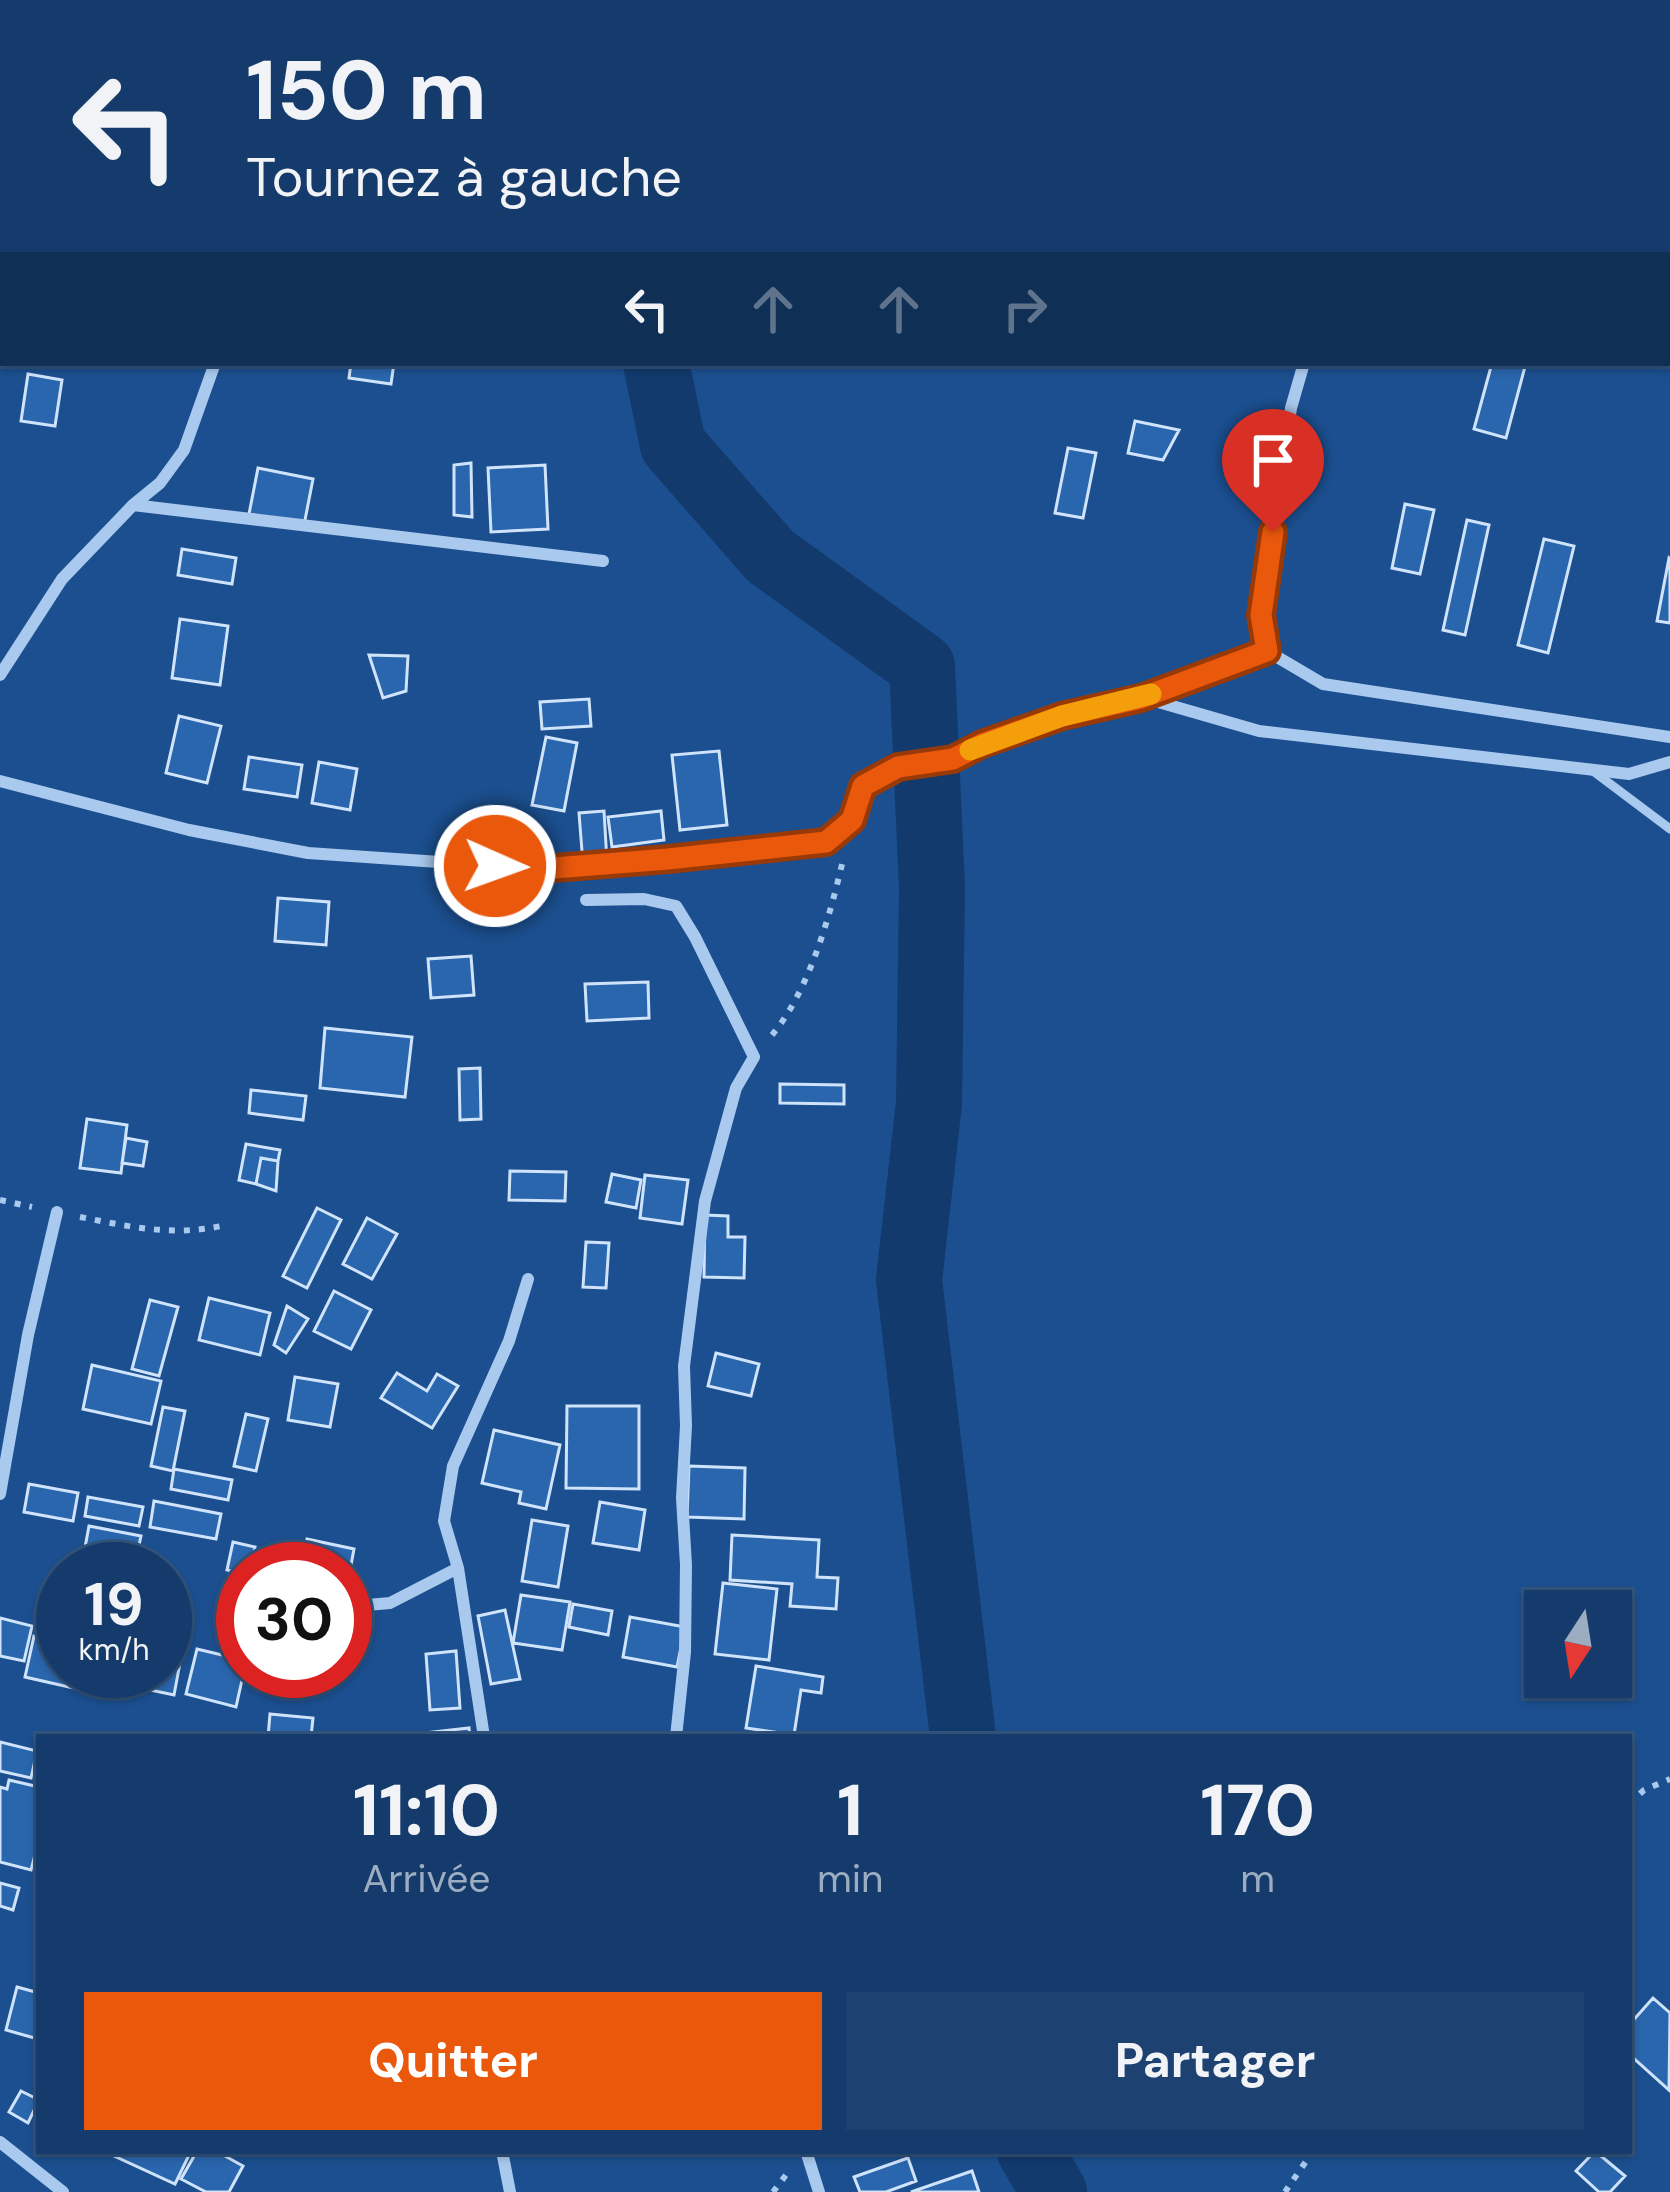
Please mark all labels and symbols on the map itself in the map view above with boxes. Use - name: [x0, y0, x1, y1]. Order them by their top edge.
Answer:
- pin: [1222, 409, 1324, 532]
- position arrow: [432, 803, 558, 929]
- speed limit sign: 30: [216, 1542, 372, 1698]
- north arrow: [1524, 1590, 1632, 1698]

